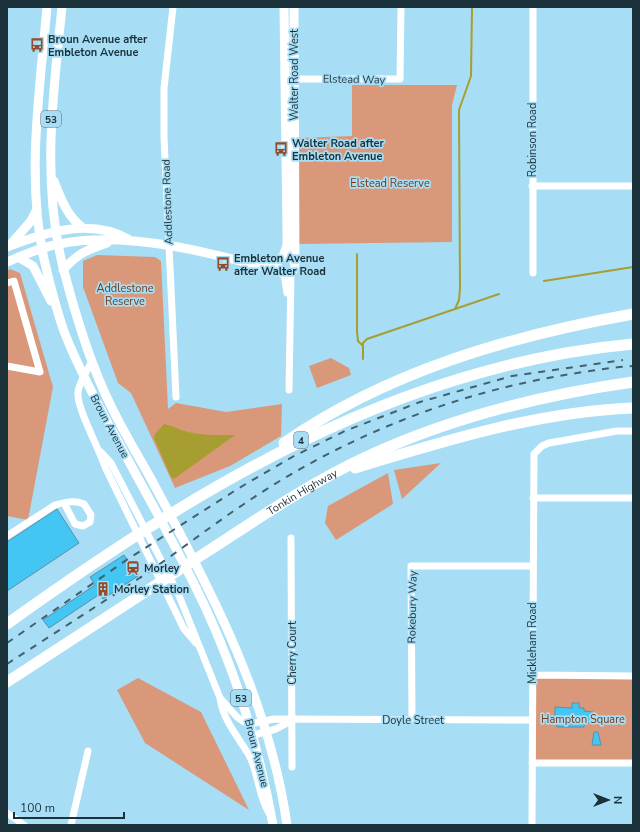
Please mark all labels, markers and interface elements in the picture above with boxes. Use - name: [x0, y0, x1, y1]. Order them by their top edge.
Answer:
- street label: Walter Road West: [287, 29, 302, 121]
- place label: Broun Avenue after Embleton Avenue: [48, 32, 148, 60]
- bus stop icon: Broun Avenue after Embleton Avenue: [29, 37, 45, 53]
- street label: Elstead Way: [323, 71, 386, 88]
- street label: Robinson Road: [525, 103, 540, 177]
- road number: 53: [41, 111, 61, 127]
- place label: Walter Road after Embleton Avenue: [292, 136, 385, 164]
- bus stop icon: Walter Road after Embleton Avenue: [273, 141, 289, 157]
- street label: Addlestone Road: [159, 159, 176, 245]
- park label: Elstead Reserve: [350, 176, 430, 191]
- place label: Embleton Avenue after Walter Road: [234, 251, 326, 279]
- bus stop icon: Embleton Avenue after Walter Road: [215, 256, 231, 272]
- park label: Addlestone Reserve: [96, 281, 154, 309]
- street label: Broun Avenue: [86, 392, 133, 461]
- road number: 4: [294, 432, 308, 448]
- street label: Tonkin Highway: [264, 465, 340, 519]
- station icon: Morley: [125, 560, 141, 576]
- place label: Morley: [144, 561, 180, 576]
- street label: Rokebury Way: [404, 570, 421, 644]
- building icon: Morley Station: [95, 581, 111, 597]
- place label: Morley Station: [114, 582, 189, 597]
- street label: Mickleham Road: [525, 602, 540, 684]
- street label: Cherry Court: [285, 621, 300, 685]
- road number: 53: [231, 690, 251, 706]
- park label: Hampton Square: [541, 712, 625, 727]
- street label: Doyle Street: [382, 713, 444, 728]
- street label: Broun Avenue: [241, 717, 272, 789]
- north arrow: [588, 780, 628, 820]
- scale bar: [14, 794, 124, 820]
- text: N: [610, 796, 625, 804]
- text: 100 m: [20, 800, 55, 816]

